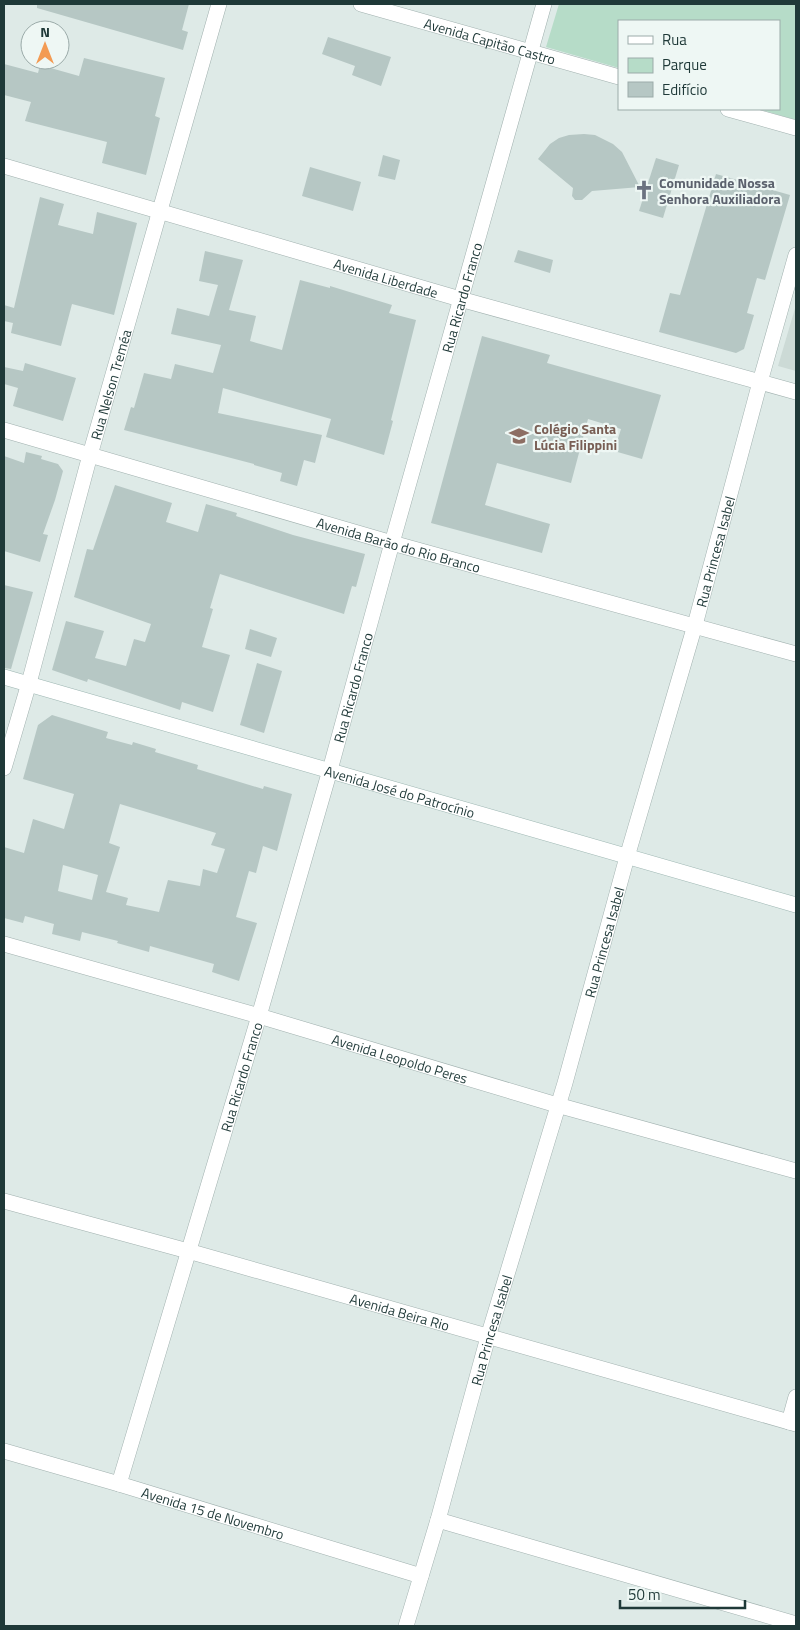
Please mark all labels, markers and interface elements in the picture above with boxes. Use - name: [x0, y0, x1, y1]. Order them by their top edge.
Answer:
- street label: Avenida Capitão Castro: [422, 12, 558, 69]
- north arrow: [20, 20, 70, 70]
- legend: [618, 20, 780, 110]
- text: N: [40, 21, 50, 42]
- text: Rua: [662, 28, 687, 51]
- text: Parque: [662, 53, 707, 76]
- text: Edifício: [662, 78, 707, 101]
- place label: Comunidade Nossa Senhora Auxiliadora: [659, 172, 781, 209]
- church icon: Comunidade Nossa Senhora Auxiliadora: [633, 179, 655, 201]
- street label: Rua Ricardo Franco: [436, 240, 487, 355]
- street label: Avenida Liberdade: [331, 252, 441, 303]
- street label: Rua Nelson Treméa: [84, 327, 136, 442]
- place label: Colégio Santa Lúcia Filippini: [534, 418, 617, 455]
- school or university icon: Colégio Santa Lúcia Filippini: [508, 425, 530, 447]
- street label: Rua Princesa Isabel: [690, 494, 740, 609]
- street label: Avenida Barão do Rio Branco: [314, 511, 483, 577]
- street label: Rua Ricardo Franco: [327, 630, 378, 745]
- street label: Avenida José do Patrocínio: [322, 759, 477, 823]
- street label: Rua Princesa Isabel: [578, 884, 629, 1000]
- street label: Rua Ricardo Franco: [214, 1019, 267, 1134]
- street label: Avenida Leopoldo Peres: [330, 1028, 470, 1088]
- street label: Rua Princesa Isabel: [465, 1272, 517, 1388]
- street label: Avenida Beira Rio: [348, 1287, 452, 1335]
- street label: Avenida 15 de Novembro: [139, 1481, 287, 1544]
- scale bar: [620, 1578, 745, 1610]
- text: 50 m: [628, 1583, 661, 1606]

